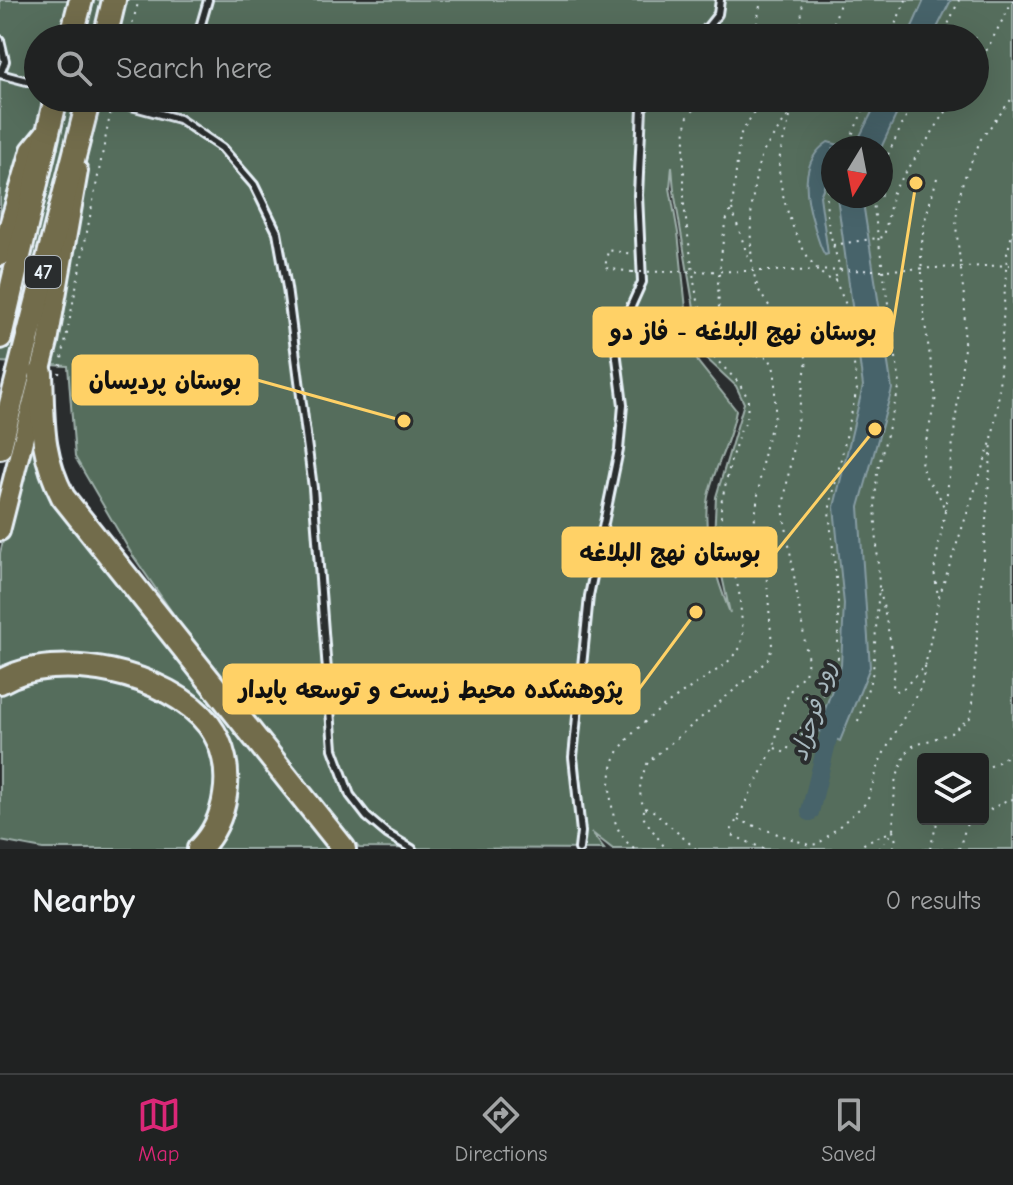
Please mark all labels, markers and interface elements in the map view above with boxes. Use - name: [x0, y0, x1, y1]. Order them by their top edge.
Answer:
- search box: [24, 24, 989, 112]
- icon: search: [52, 46, 96, 90]
- text: Search here: [116, 51, 272, 86]
- north arrow: [821, 136, 893, 208]
- road number: 47: [25, 256, 61, 288]
- callout: بوستان نهج البلاغه - فاز دو: [594, 308, 892, 356]
- text: بوستان نهج البلاغه - فاز دو: [608, 318, 876, 347]
- callout: بوستان پردیسان: [73, 356, 257, 404]
- text: بوستان پردیسان: [89, 367, 241, 396]
- callout: بوستان نهج البلاغه: [563, 528, 776, 576]
- text: بوستان نهج البلاغه: [579, 539, 761, 568]
- water label: رود فرحزاد: [785, 658, 841, 764]
- callout: پژوهشکده محیط زیست و توسعه پایدار: [224, 665, 639, 713]
- text: پژوهشکده محیط زیست و توسعه پایدار: [237, 676, 623, 705]
- map controls: [917, 753, 989, 825]
- button: layers: [917, 753, 989, 825]
- text: Nearby: [32, 881, 135, 921]
- text: 0 results: [886, 886, 981, 916]
- tab: Map: [137, 1093, 181, 1167]
- tab: Directions: [455, 1093, 548, 1167]
- tab: Saved: [821, 1093, 876, 1167]

